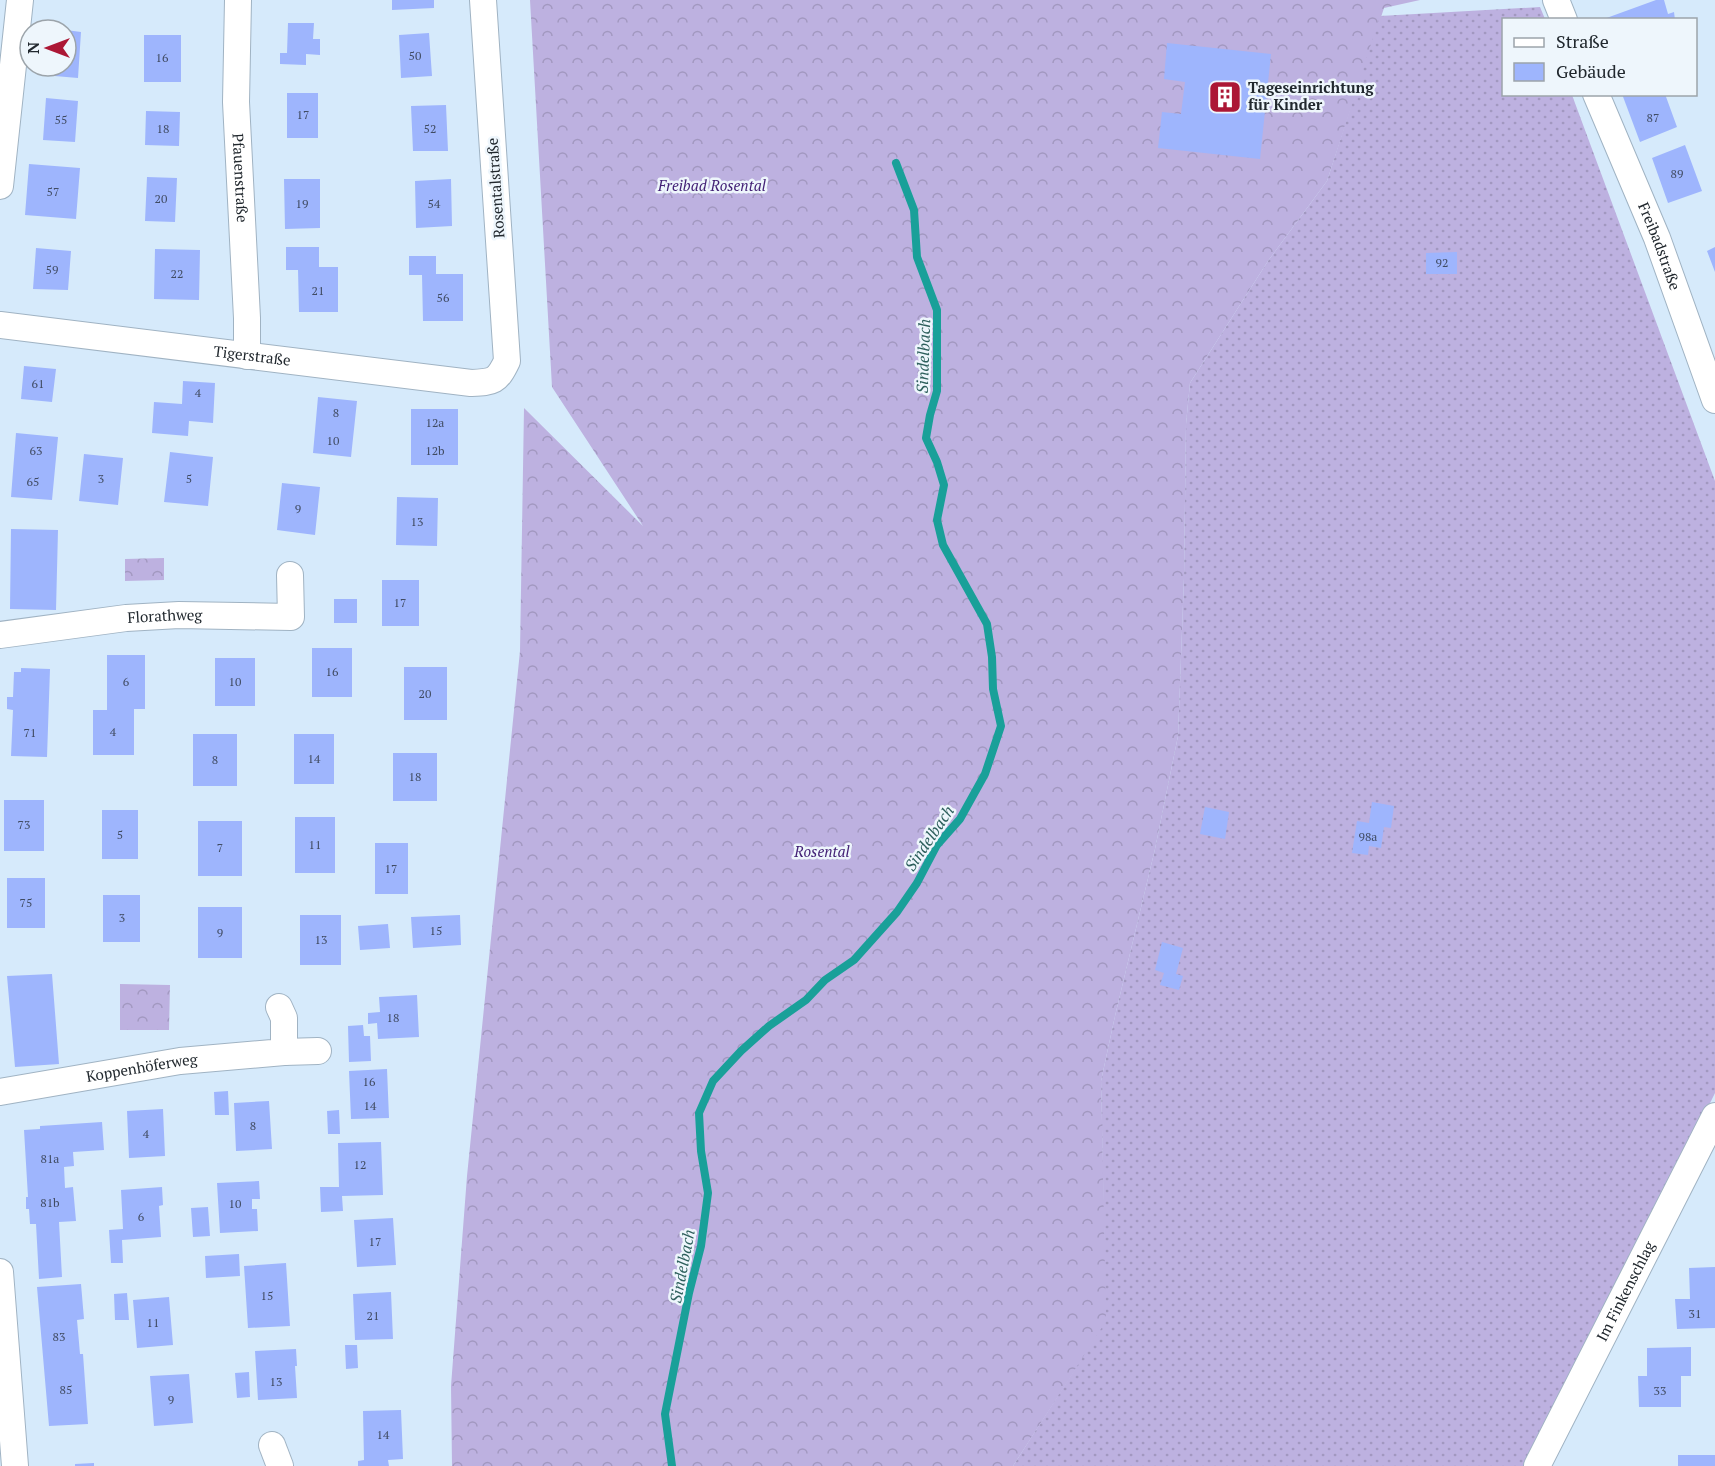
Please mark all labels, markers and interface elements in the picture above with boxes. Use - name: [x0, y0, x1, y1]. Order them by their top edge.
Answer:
- north arrow: [18, 18, 78, 78]
- legend: [1502, 18, 1697, 96]
- text: Straße: [1556, 29, 1609, 53]
- text: N: [22, 42, 44, 54]
- house number: 50: [409, 48, 421, 63]
- house number: 16: [156, 50, 169, 65]
- text: Gebäude: [1556, 59, 1626, 83]
- place label: Tageseinrichtung für Kinder: [1248, 77, 1374, 114]
- building icon: Tageseinrichtung für Kinder: [1207, 79, 1243, 115]
- house number: 17: [297, 107, 309, 122]
- house number: 87: [1647, 110, 1659, 125]
- house number: 55: [55, 112, 67, 127]
- house number: 18: [157, 121, 169, 136]
- house number: 52: [424, 121, 436, 136]
- street label: Pfauenstraße: [229, 133, 253, 223]
- street label: Rosentalstraße: [482, 137, 508, 239]
- house number: 89: [1671, 166, 1683, 181]
- park label: Freibad Rosental: [657, 175, 767, 195]
- house number: 57: [47, 184, 59, 199]
- house number: 20: [155, 191, 167, 206]
- house number: 19: [296, 196, 308, 211]
- house number: 54: [428, 196, 441, 211]
- street label: Freibadstraße: [1634, 199, 1686, 293]
- house number: 92: [1436, 255, 1448, 270]
- house number: 59: [46, 262, 58, 277]
- house number: 22: [171, 266, 183, 281]
- house number: 21: [312, 283, 324, 298]
- house number: 56: [437, 290, 450, 305]
- water label: Sindelbach: [911, 318, 935, 394]
- street label: Tigerstraße: [213, 340, 292, 370]
- house number: 61: [32, 376, 44, 391]
- house number: 4: [195, 385, 202, 400]
- house number: 8: [333, 405, 339, 420]
- house number: 12a: [426, 415, 444, 430]
- house number: 10: [327, 433, 339, 448]
- house number: 63: [30, 443, 42, 458]
- house number: 12b: [425, 443, 445, 458]
- house number: 3: [98, 471, 104, 486]
- house number: 5: [186, 471, 192, 486]
- house number: 65: [27, 474, 39, 489]
- house number: 9: [295, 501, 301, 516]
- house number: 13: [411, 514, 423, 529]
- house number: 17: [394, 595, 406, 610]
- street label: Florathweg: [127, 604, 204, 627]
- house number: 16: [326, 664, 339, 679]
- house number: 6: [123, 674, 130, 689]
- house number: 10: [229, 674, 241, 689]
- house number: 20: [419, 686, 431, 701]
- house number: 4: [110, 724, 117, 739]
- house number: 71: [24, 725, 36, 740]
- house number: 14: [308, 751, 321, 766]
- house number: 8: [212, 752, 218, 767]
- house number: 18: [409, 769, 421, 784]
- water label: Sindelbach: [899, 801, 959, 875]
- house number: 73: [18, 817, 30, 832]
- house number: 5: [117, 827, 123, 842]
- house number: 98a: [1359, 829, 1377, 844]
- house number: 11: [309, 837, 321, 852]
- house number: 7: [217, 840, 223, 855]
- park label: Rosental: [793, 841, 851, 861]
- house number: 17: [385, 861, 397, 876]
- house number: 75: [20, 895, 32, 910]
- house number: 3: [119, 910, 125, 925]
- house number: 15: [430, 923, 442, 938]
- house number: 9: [217, 925, 223, 940]
- house number: 13: [315, 932, 327, 947]
- house number: 18: [387, 1010, 399, 1025]
- street label: Koppenhöferweg: [85, 1048, 199, 1086]
- house number: 16: [363, 1074, 376, 1089]
- house number: 14: [364, 1098, 377, 1113]
- house number: 8: [250, 1118, 256, 1133]
- house number: 4: [143, 1126, 150, 1141]
- house number: 81a: [41, 1151, 59, 1166]
- house number: 12: [354, 1157, 366, 1172]
- house number: 81b: [40, 1195, 60, 1210]
- house number: 10: [229, 1196, 241, 1211]
- house number: 6: [138, 1209, 145, 1224]
- water label: Sindelbach: [664, 1227, 700, 1305]
- house number: 17: [369, 1234, 381, 1249]
- street label: Im Finkenschlag: [1591, 1236, 1659, 1344]
- house number: 15: [261, 1288, 273, 1303]
- house number: 31: [1689, 1306, 1701, 1321]
- house number: 21: [367, 1308, 379, 1323]
- house number: 11: [147, 1315, 159, 1330]
- house number: 83: [53, 1329, 65, 1344]
- house number: 13: [270, 1374, 282, 1389]
- house number: 85: [60, 1382, 72, 1397]
- house number: 33: [1654, 1383, 1666, 1398]
- house number: 9: [168, 1392, 174, 1407]
- house number: 14: [377, 1427, 390, 1442]

